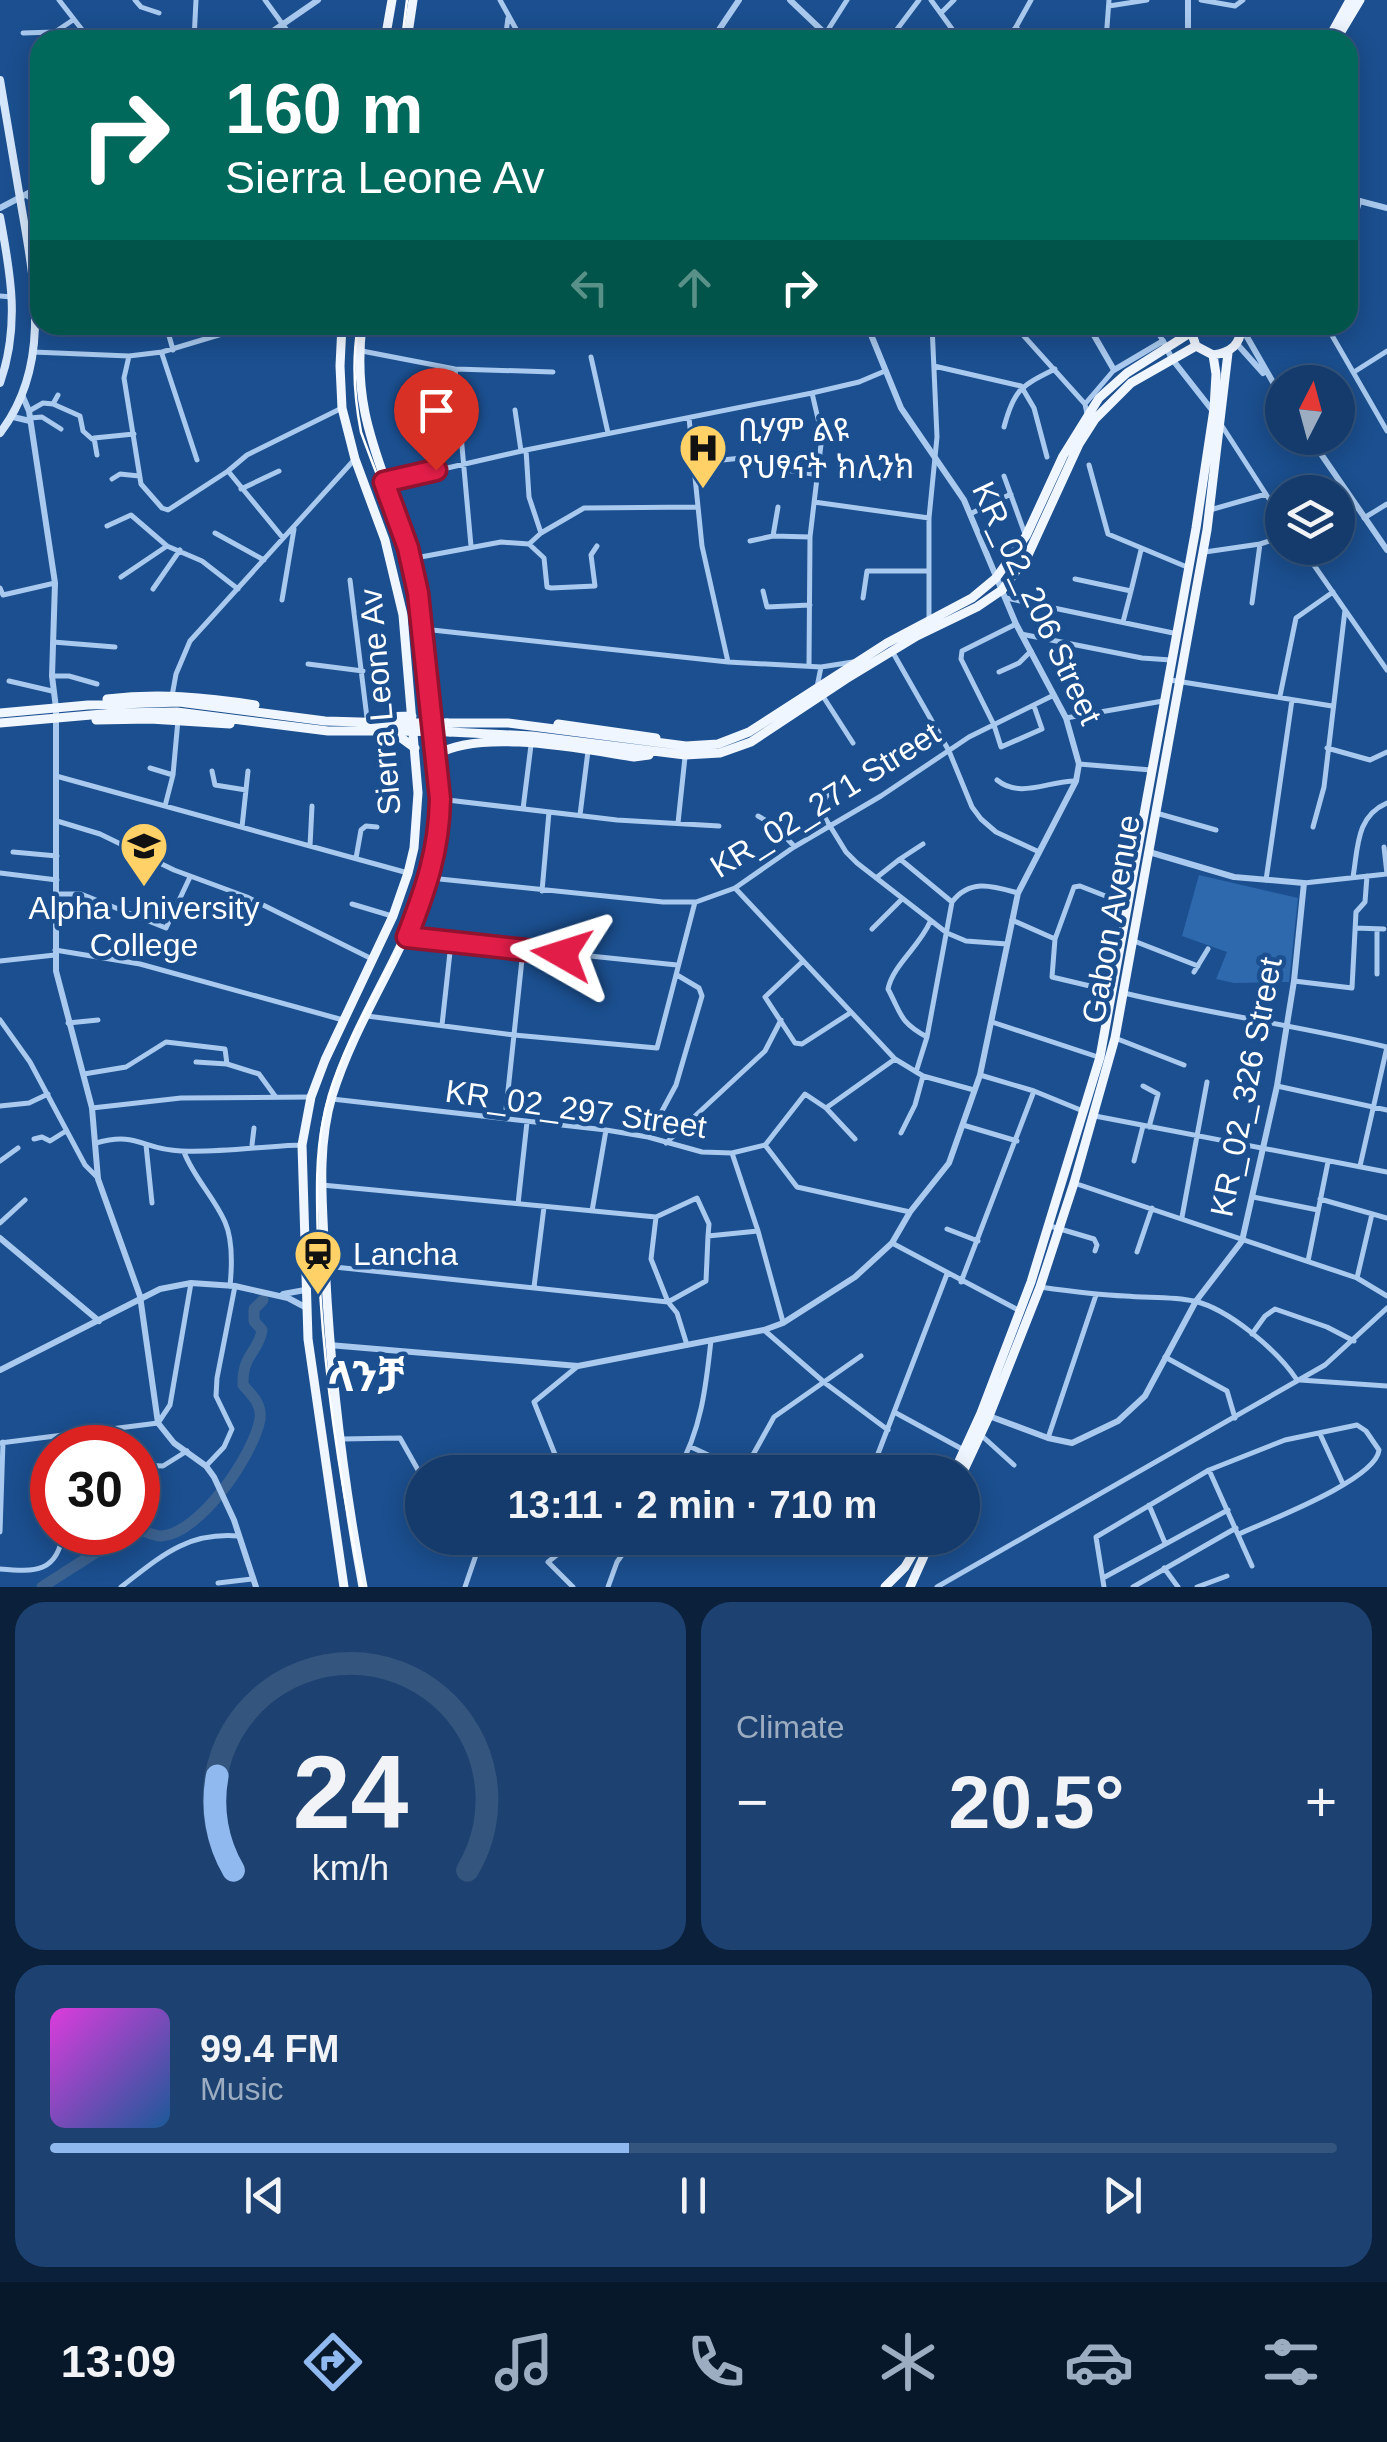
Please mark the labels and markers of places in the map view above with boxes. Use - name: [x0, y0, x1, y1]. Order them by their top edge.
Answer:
- pin: [394, 368, 479, 471]
- place label: ቢሃም ልዩ የህፃናት ክሊንክ: [738, 412, 915, 485]
- hospital icon: ቢሃም ልዩ የህፃናት ክሊንክ: [677, 422, 729, 490]
- school or university icon: Alpha University College: [118, 820, 170, 888]
- place label: Alpha University College: [28, 890, 260, 963]
- station icon: Lancha: [292, 1228, 344, 1296]
- place label: Lancha: [353, 1236, 458, 1272]

